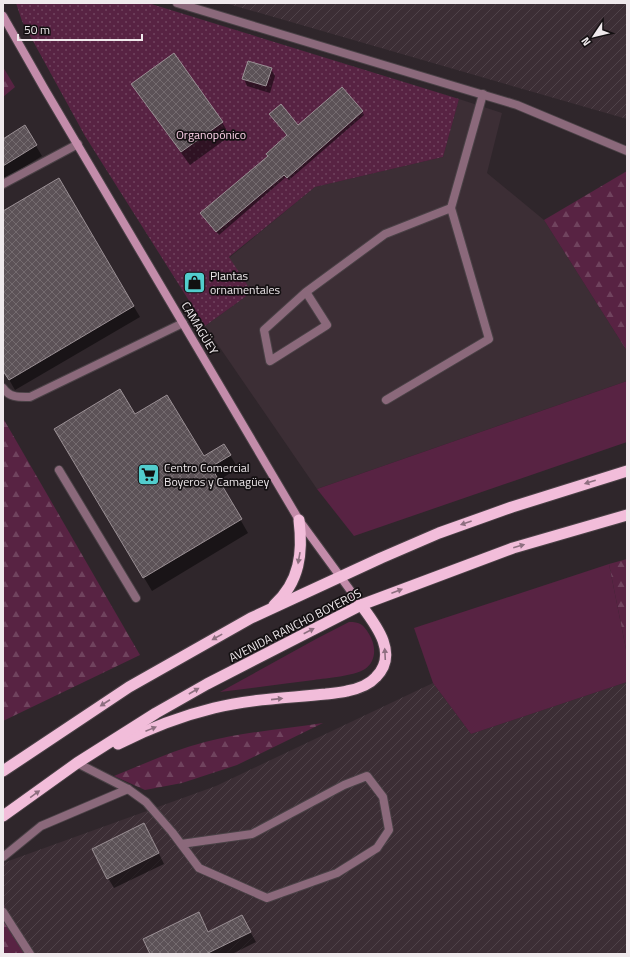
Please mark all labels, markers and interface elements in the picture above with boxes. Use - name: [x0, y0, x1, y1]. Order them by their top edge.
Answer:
- scale bar: [18, 16, 142, 42]
- north arrow: [574, 16, 614, 56]
- text: 50 m: [24, 20, 50, 39]
- text: N: [577, 34, 595, 49]
- park label: Organopónico: [176, 125, 246, 144]
- place label: Plantas ornamentales: [210, 266, 281, 299]
- shop icon: Plantas ornamentales: [181, 269, 207, 295]
- street label: CAMAGÜEY: [177, 298, 224, 359]
- place label: Centro Comercial Boyeros y Camagüey: [164, 458, 269, 491]
- supermarket icon: Centro Comercial Boyeros y Camagüey: [135, 461, 161, 487]
- one-way arrow: [583, 480, 595, 486]
- one-way arrow: [460, 520, 472, 526]
- one-way arrow: [513, 543, 525, 549]
- one-way arrow: [296, 552, 302, 564]
- street label: AVENIDA RANCHO BOYEROS: [225, 583, 365, 667]
- one-way arrow: [392, 588, 404, 594]
- one-way arrow: [303, 628, 315, 634]
- one-way arrow: [211, 634, 223, 640]
- one-way arrow: [382, 647, 388, 660]
- one-way arrow: [188, 688, 200, 695]
- one-way arrow: [271, 696, 283, 702]
- one-way arrow: [100, 699, 110, 707]
- one-way arrow: [145, 726, 157, 733]
- one-way arrow: [29, 790, 40, 798]

